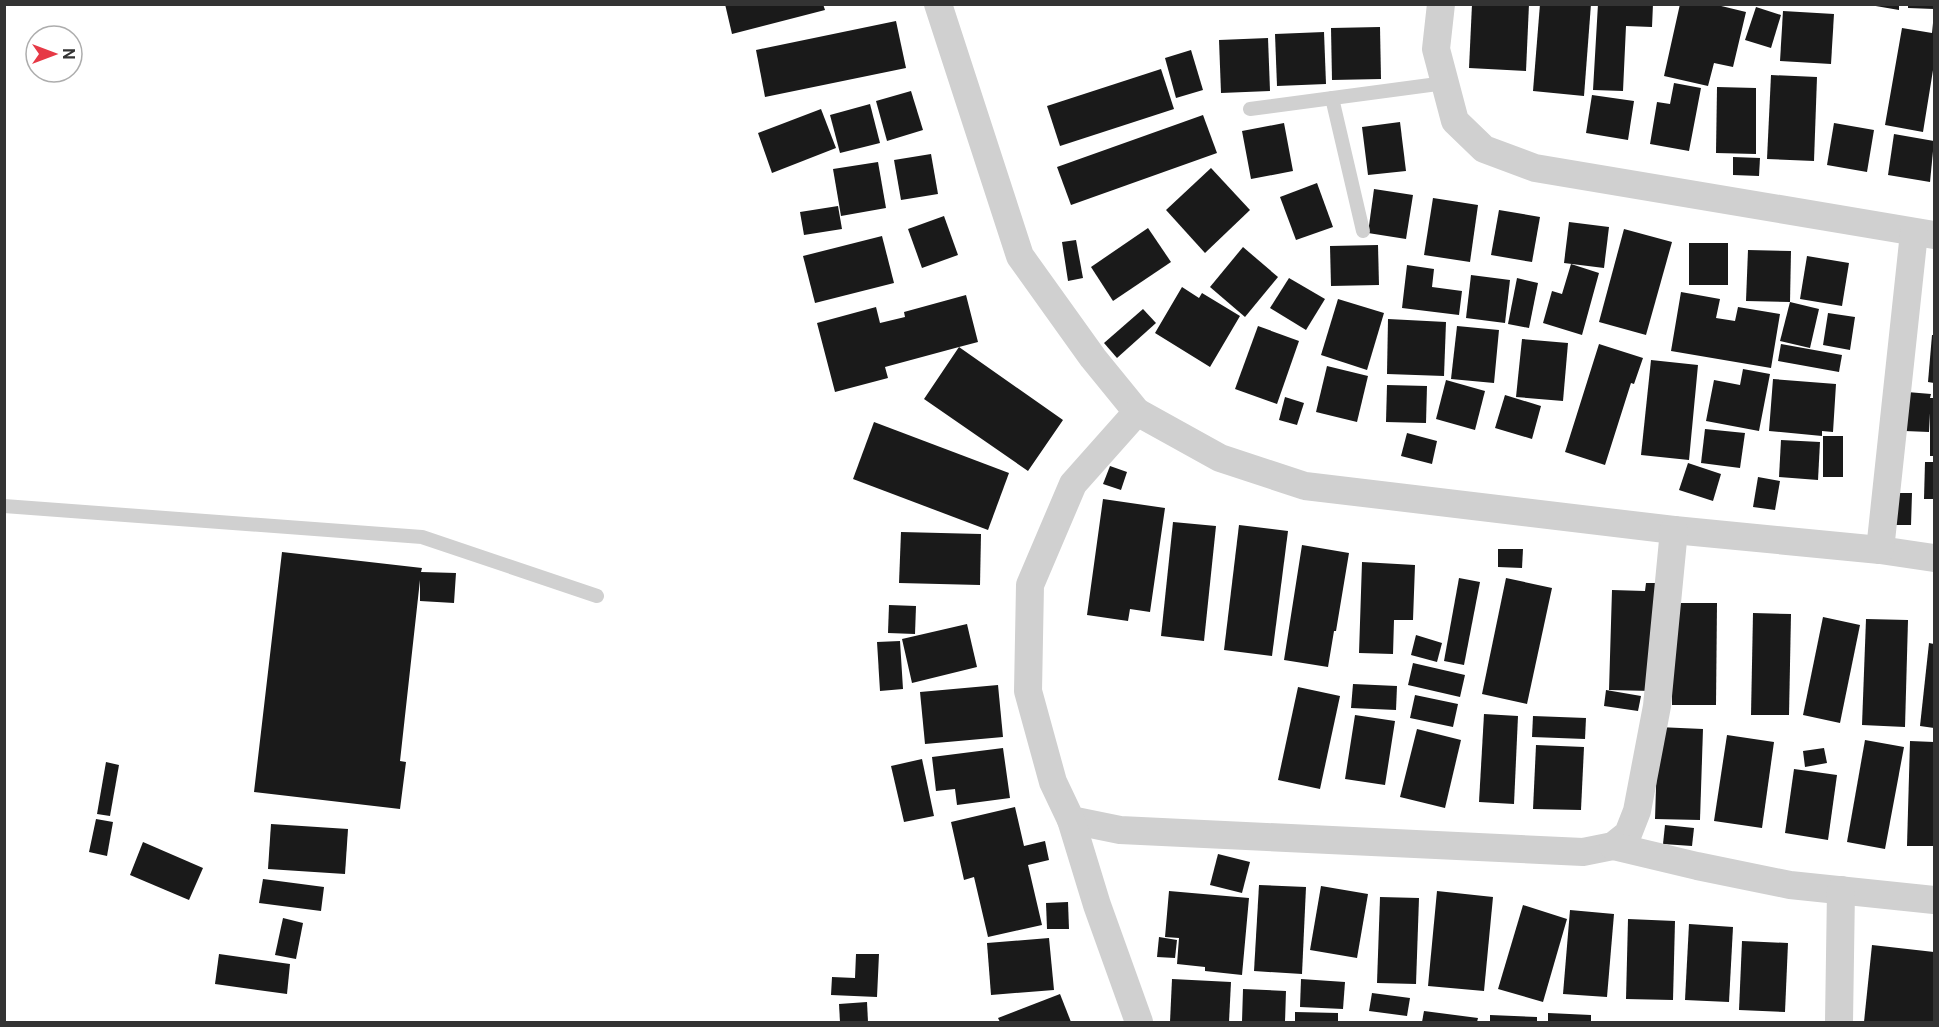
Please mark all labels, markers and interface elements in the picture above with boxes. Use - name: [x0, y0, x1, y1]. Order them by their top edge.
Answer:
- north arrow: [24, 24, 84, 84]
- text: N: [59, 48, 78, 60]

